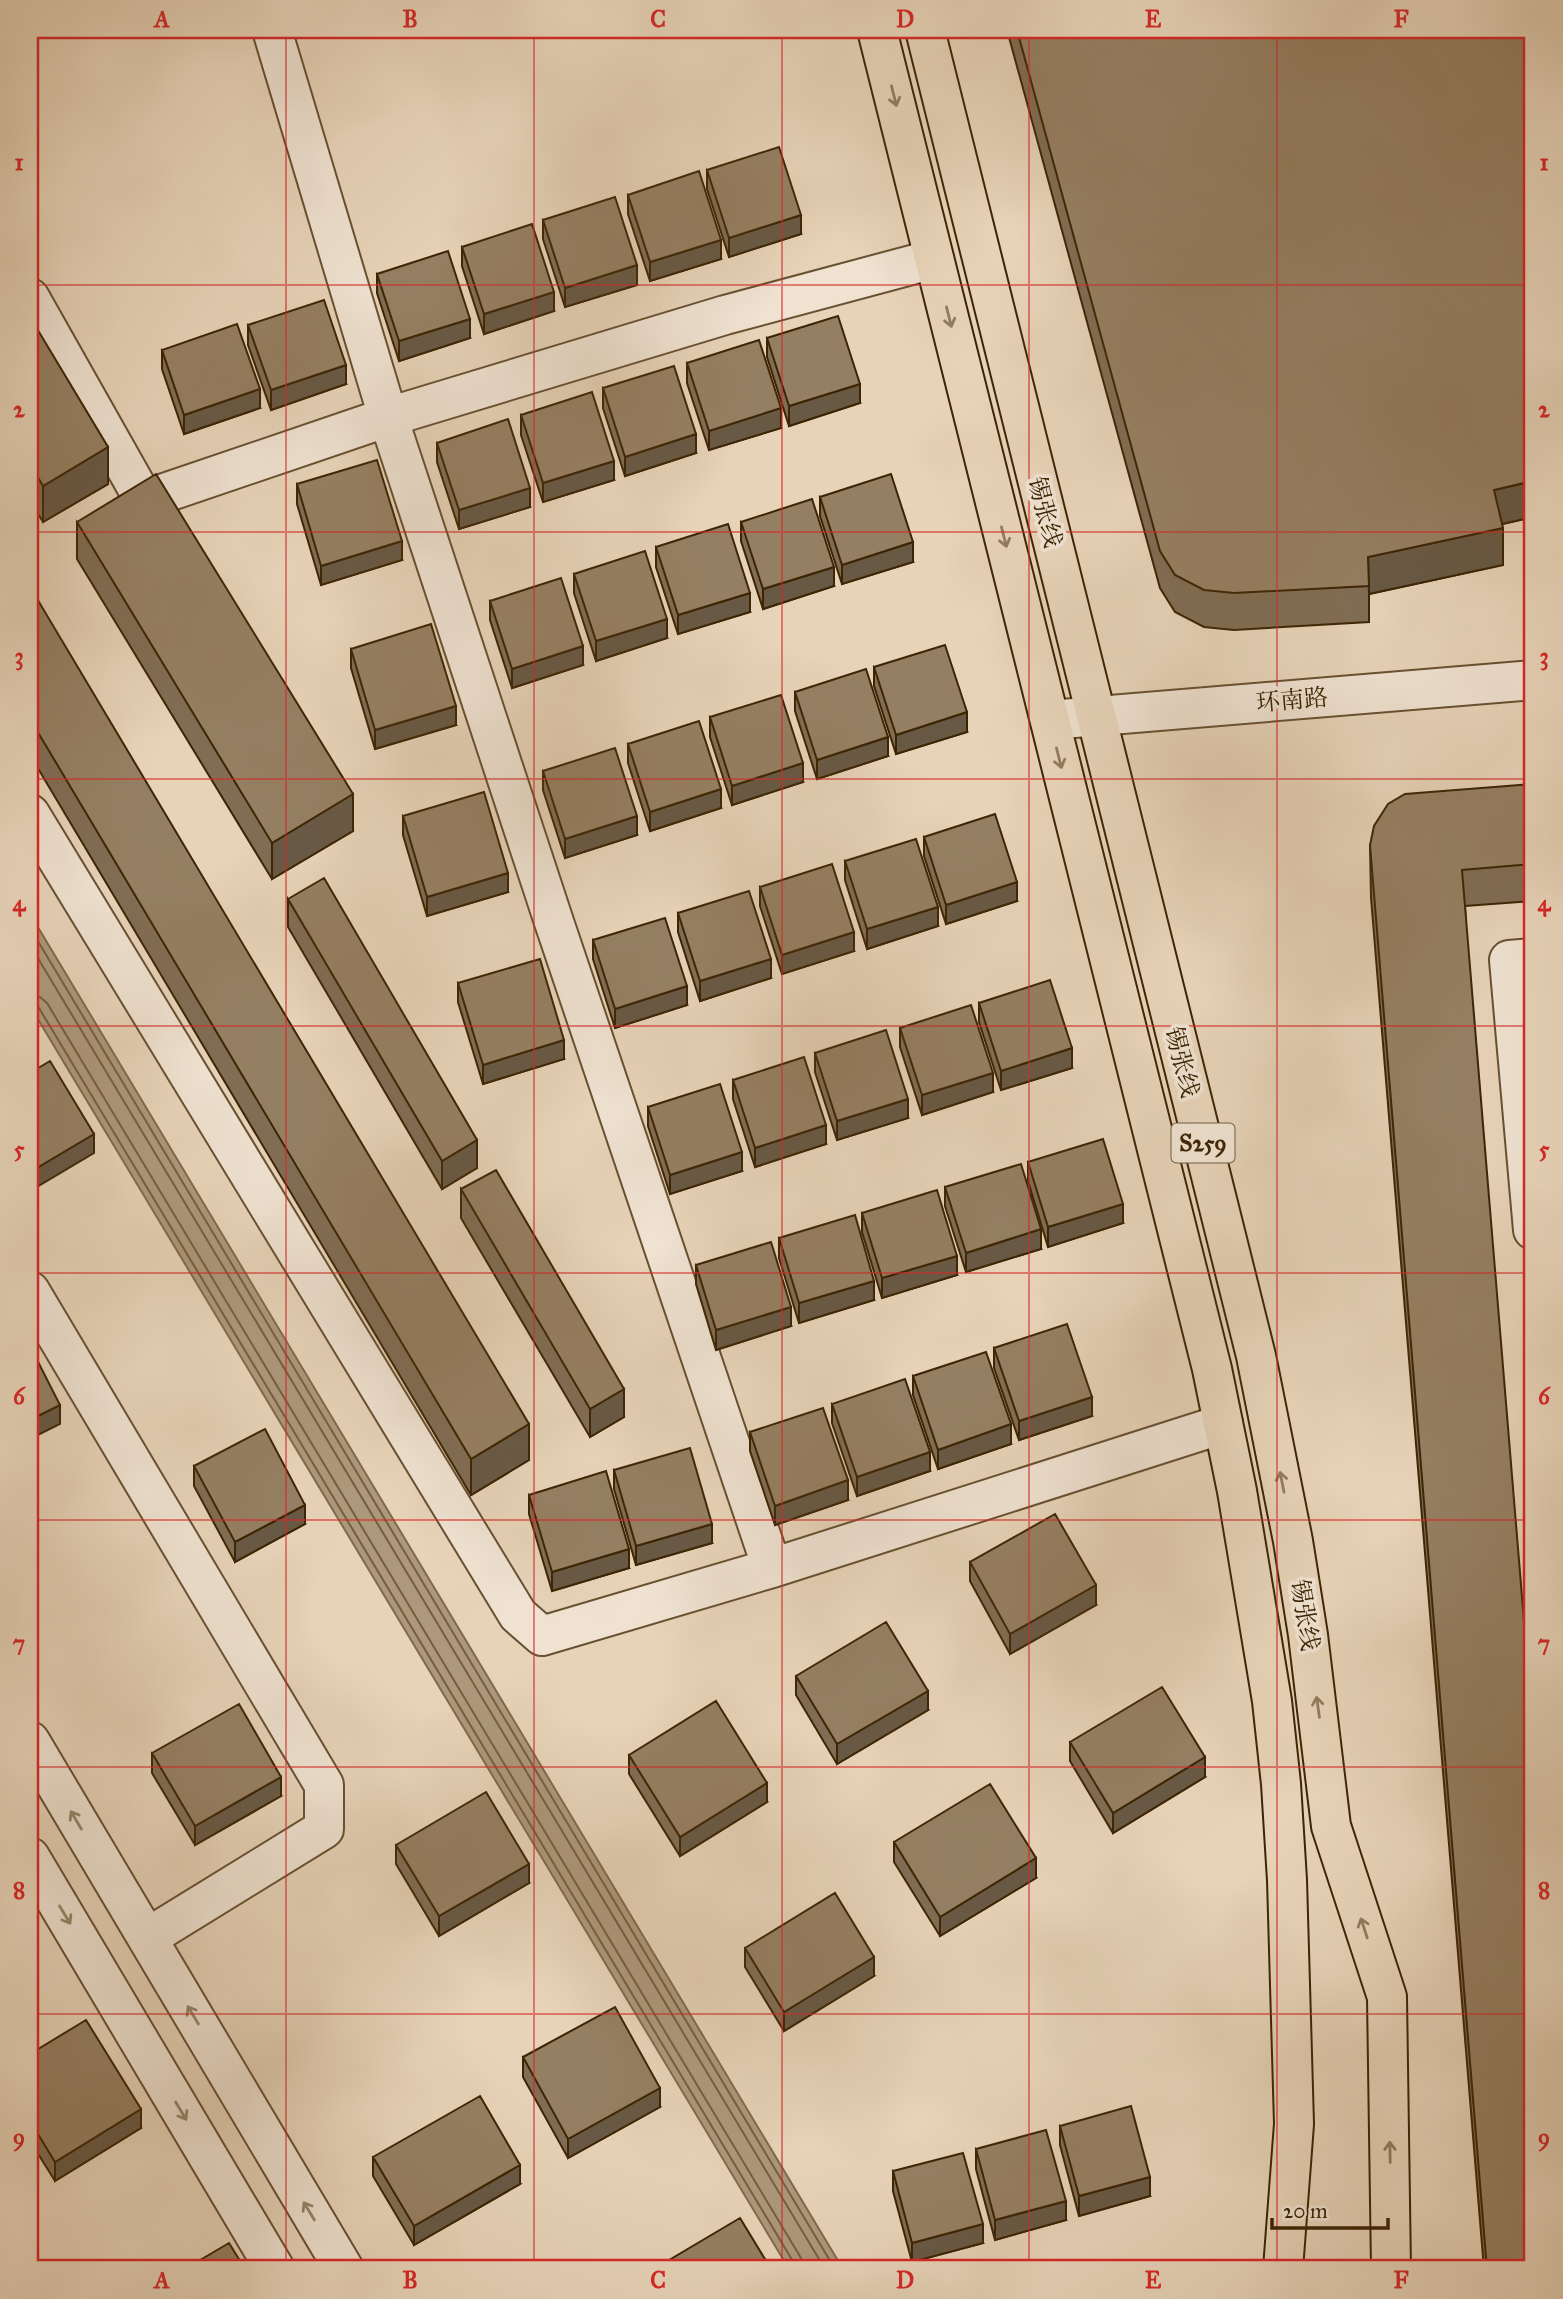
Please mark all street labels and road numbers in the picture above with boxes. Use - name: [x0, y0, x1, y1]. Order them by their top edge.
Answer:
- street label: 锡张线: [1022, 473, 1068, 551]
- street label: 环南路: [1255, 682, 1329, 718]
- street label: 锡张线: [1159, 1023, 1205, 1101]
- road number: S259: [1172, 1124, 1234, 1162]
- street label: 锡张线: [1285, 1577, 1325, 1653]

